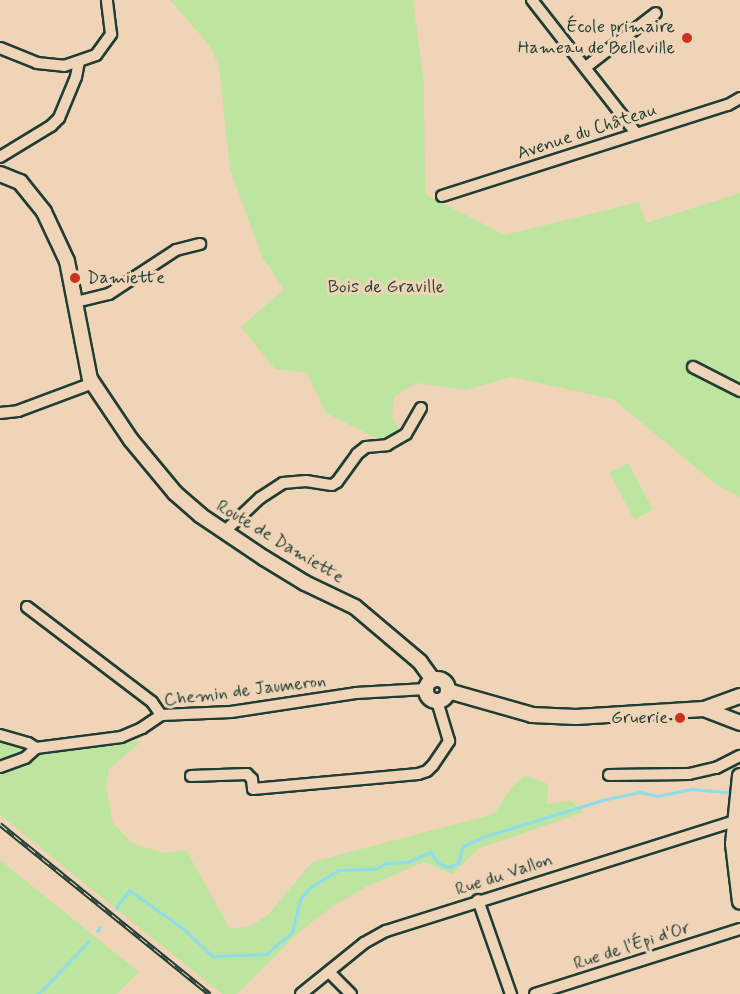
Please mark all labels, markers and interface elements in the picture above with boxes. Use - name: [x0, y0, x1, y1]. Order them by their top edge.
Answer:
- place label: École primaire Hameau de Belleville: [517, 17, 675, 60]
- marker: École primaire Hameau de Belleville: [680, 31, 694, 45]
- street label: Avenue du Château: [512, 98, 662, 166]
- place label: Damiette: [87, 267, 165, 289]
- marker: Damiette: [68, 271, 82, 285]
- park label: Bois de Graville: [328, 276, 444, 298]
- street label: Route de Damiette: [213, 496, 347, 588]
- street label: Chemin de Jaumeron: [161, 670, 329, 712]
- place label: Gruerie: [611, 707, 668, 729]
- marker: Gruerie: [673, 711, 687, 725]
- street label: Rue du Vallon: [454, 850, 554, 900]
- street label: Rue de l'Épi d'Or: [571, 917, 693, 975]

